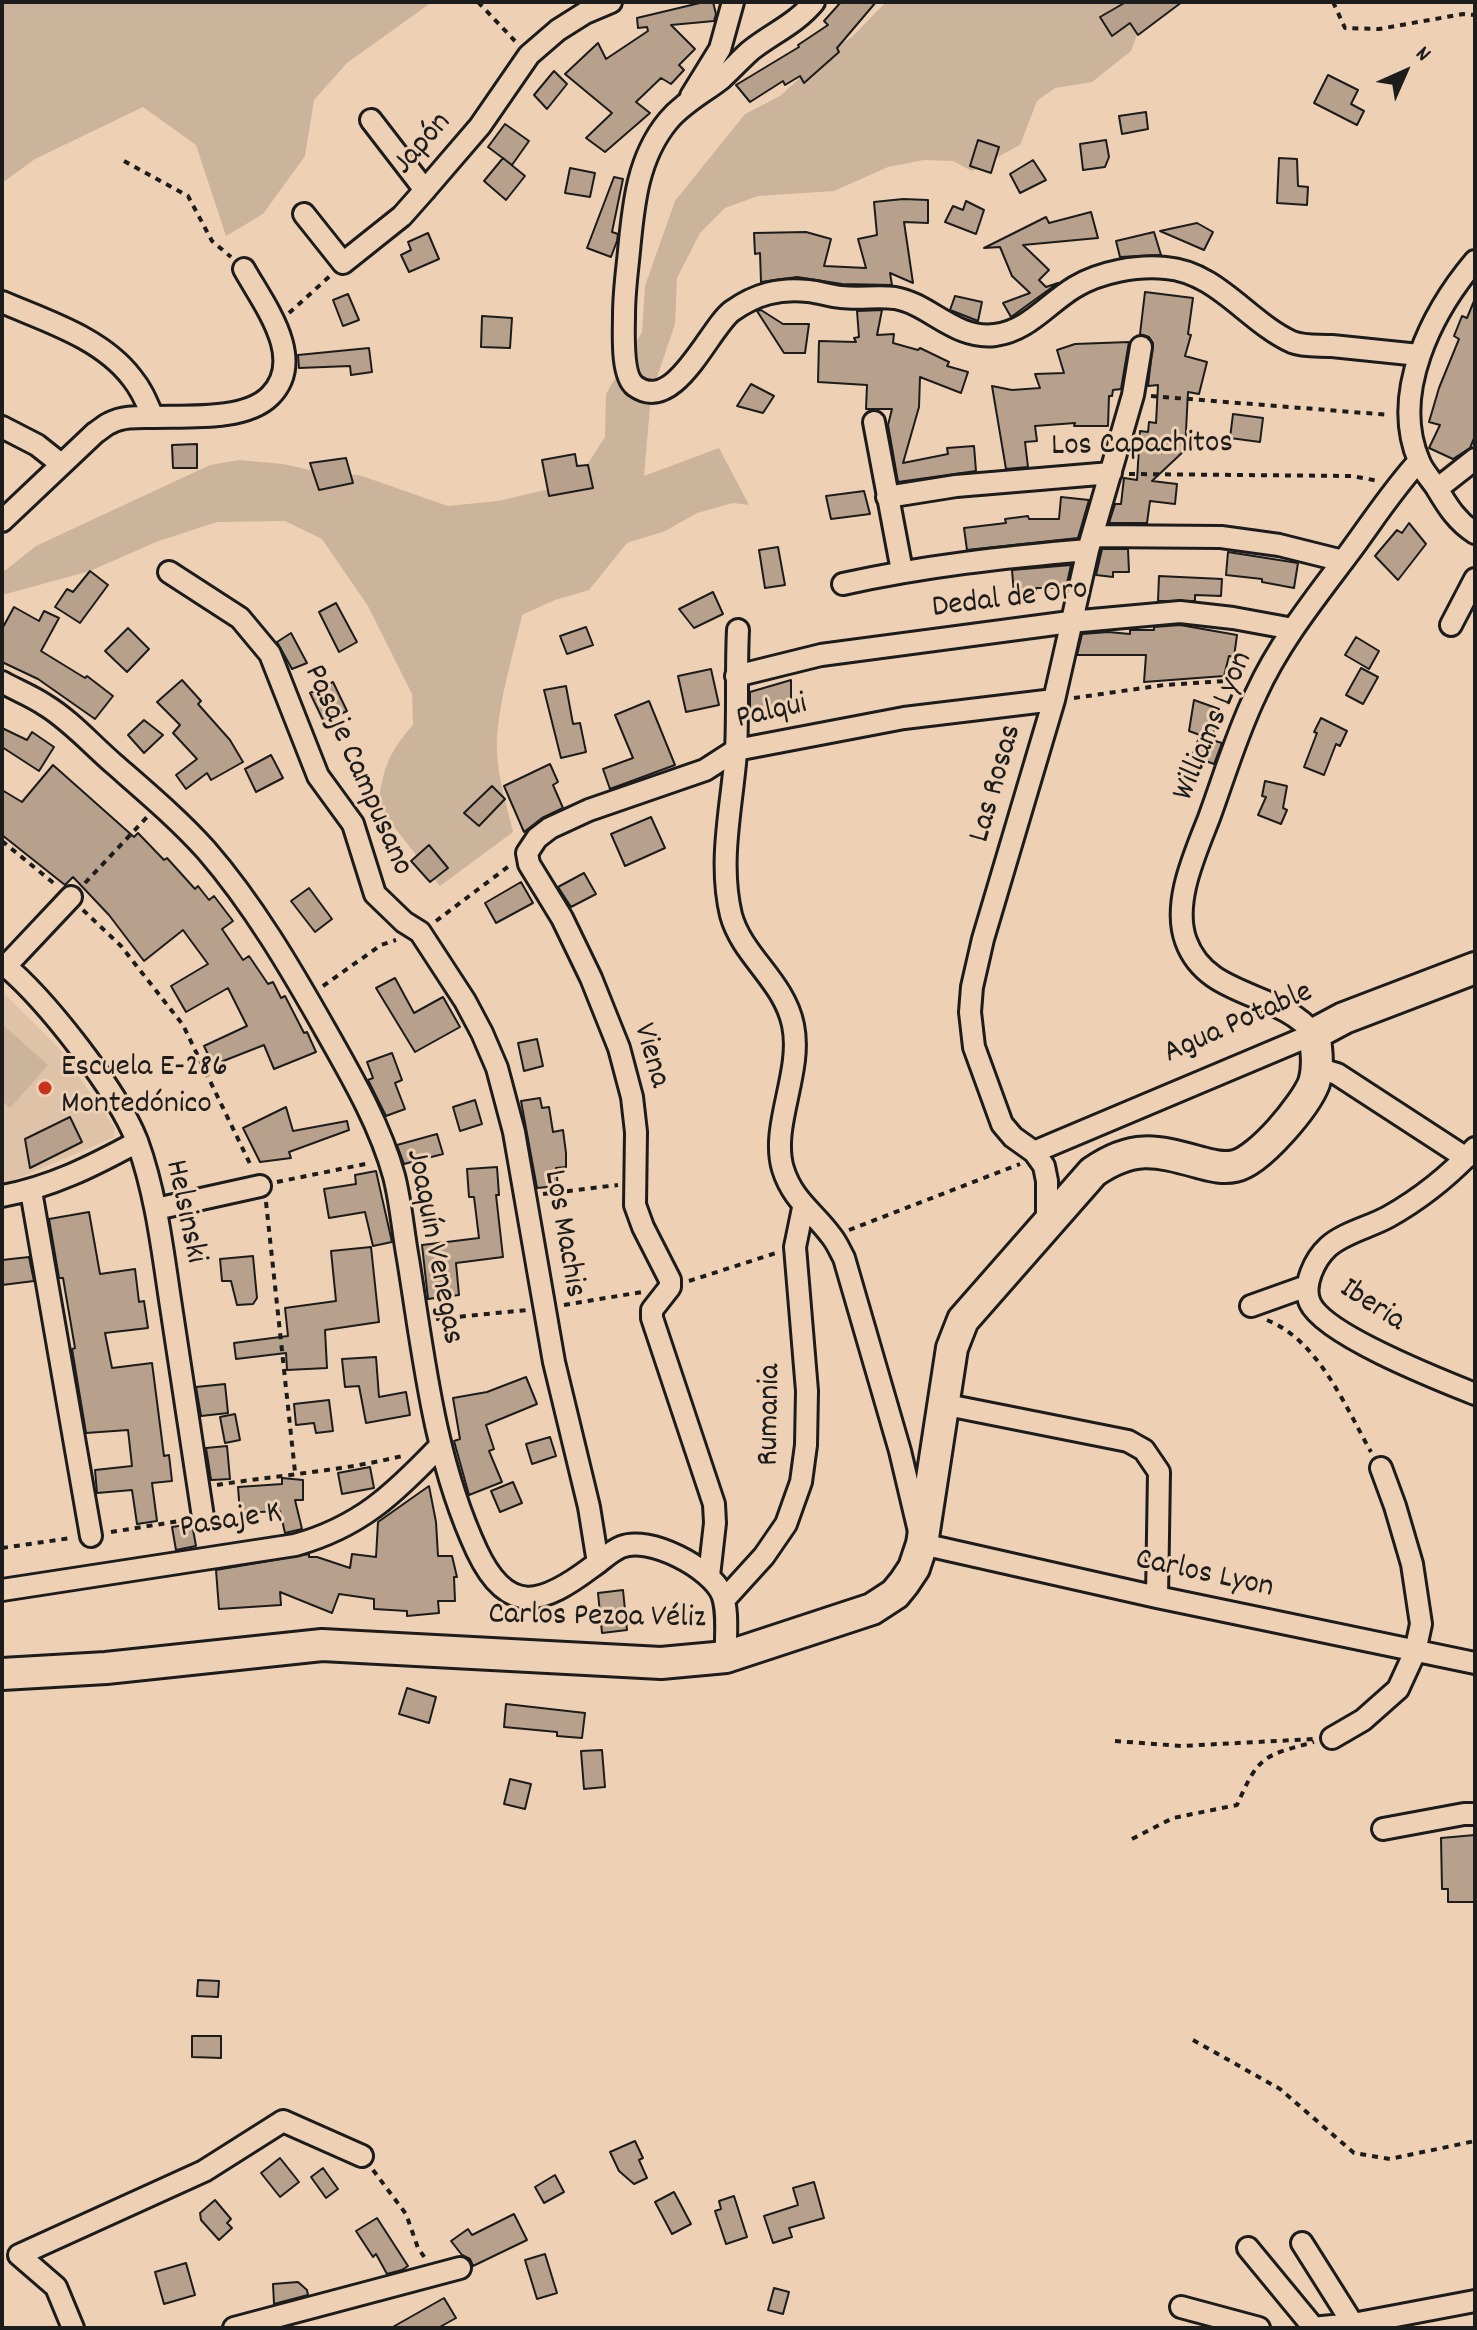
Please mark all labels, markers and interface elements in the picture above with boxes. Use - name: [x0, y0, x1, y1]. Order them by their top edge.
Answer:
- north arrow: [1365, 32, 1445, 112]
- text: N: [1408, 40, 1437, 69]
- street label: Japón: [386, 106, 462, 184]
- street label: Los Capachitos: [1051, 426, 1233, 468]
- street label: Dedal de Oro: [930, 572, 1090, 630]
- street label: Williams Lyon: [1166, 647, 1264, 807]
- street label: Pasaje Campusano: [292, 660, 420, 882]
- street label: Palqui: [733, 687, 811, 741]
- street label: Las Rosas: [963, 721, 1033, 847]
- street label: Agua Potable: [1159, 975, 1319, 1075]
- street label: Viena: [622, 1019, 676, 1093]
- place label: Escuela E-286 Montedónico: [61, 1051, 228, 1126]
- marker: Escuela E-286 Montedónico: [36, 1079, 54, 1097]
- street label: Joaquín Venegas: [394, 1146, 470, 1348]
- street label: Helsinski: [153, 1157, 213, 1267]
- street label: Los Machis: [532, 1167, 592, 1301]
- street label: Iberia: [1331, 1272, 1411, 1342]
- street label: Rumania: [752, 1364, 792, 1466]
- street label: Pasaje K: [177, 1496, 285, 1550]
- street label: Carlos Lyon: [1131, 1543, 1277, 1609]
- street label: Carlos Pezoa Véliz: [488, 1598, 706, 1640]

